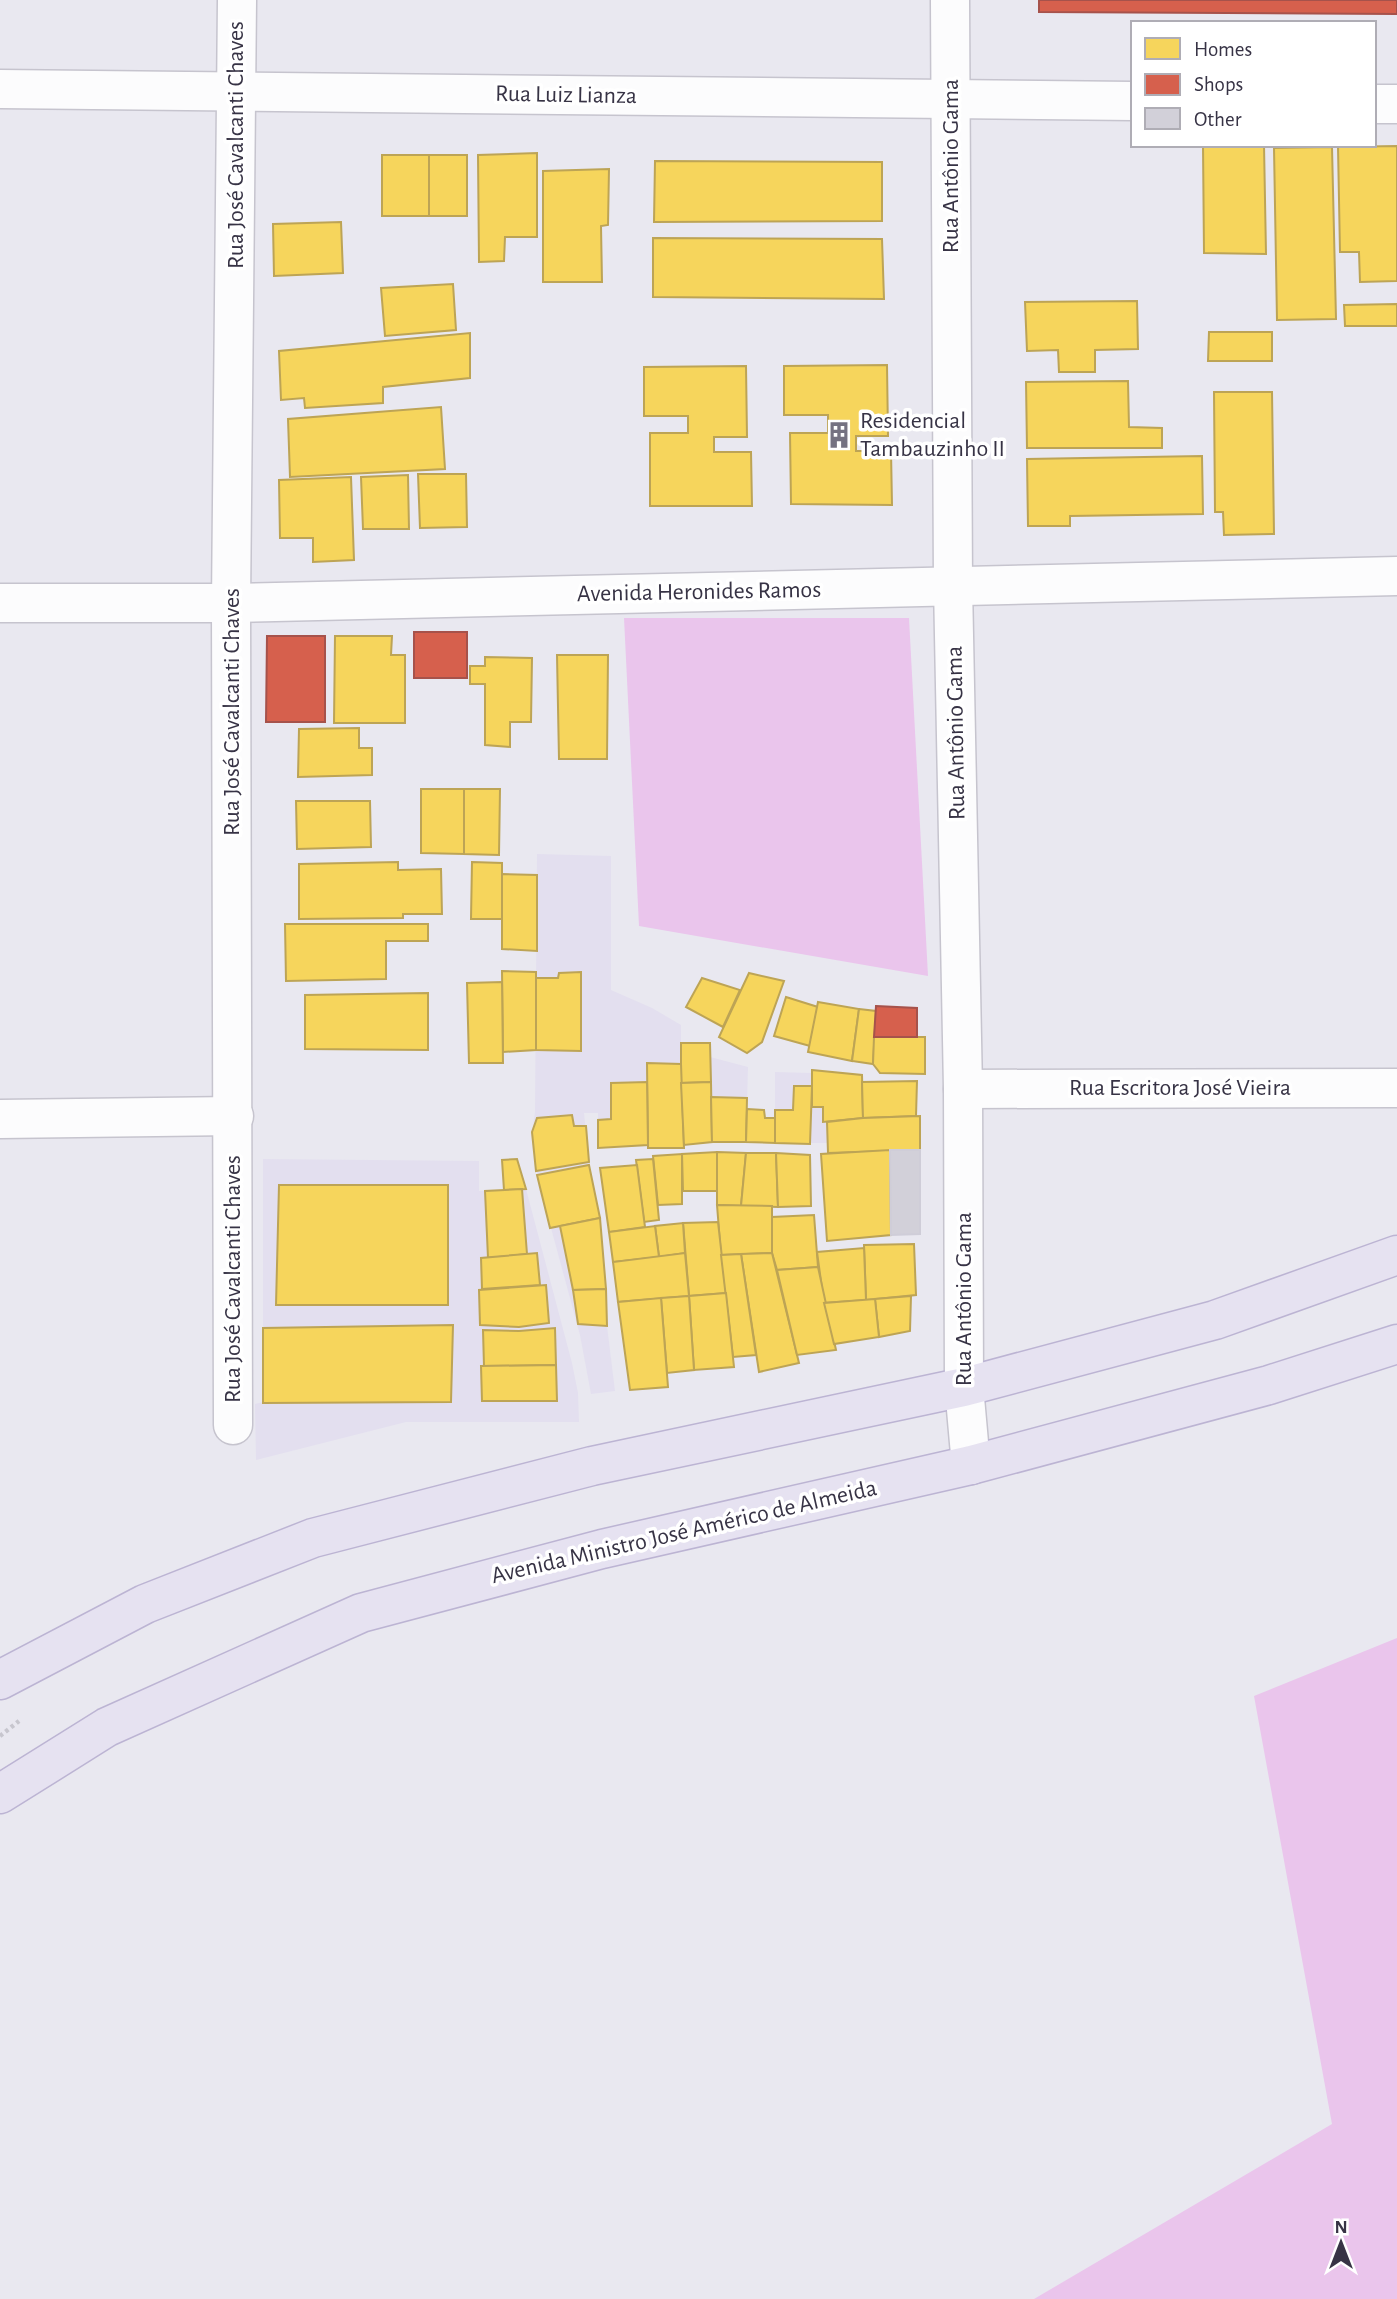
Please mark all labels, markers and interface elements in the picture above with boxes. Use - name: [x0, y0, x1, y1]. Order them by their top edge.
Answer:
- street label: Rua José Cavalcanti Chaves: [224, 21, 248, 269]
- legend: [1131, 21, 1376, 147]
- text: Homes: [1194, 39, 1252, 60]
- text: Shops: [1194, 74, 1243, 95]
- street label: Rua Antônio Gama: [939, 79, 963, 253]
- street label: Rua Luiz Lianza: [495, 82, 637, 108]
- text: Other: [1194, 109, 1242, 130]
- place label: Residencial Tambauzinho II: [860, 409, 1005, 461]
- building icon: Residencial Tambauzinho II: [824, 420, 854, 450]
- street label: Avenida Heronides Ramos: [577, 578, 821, 606]
- street label: Rua José Cavalcanti Chaves: [220, 588, 244, 836]
- street label: Rua Antônio Gama: [942, 646, 970, 820]
- street label: Rua Escritora José Vieira: [1069, 1076, 1291, 1100]
- street label: Rua José Cavalcanti Chaves: [221, 1155, 245, 1403]
- street label: Rua Antônio Gama: [952, 1212, 976, 1386]
- street label: Avenida Ministro José Américo de Almeida: [489, 1476, 879, 1588]
- north arrow: [1306, 2208, 1376, 2278]
- text: N: [1334, 2218, 1348, 2237]

